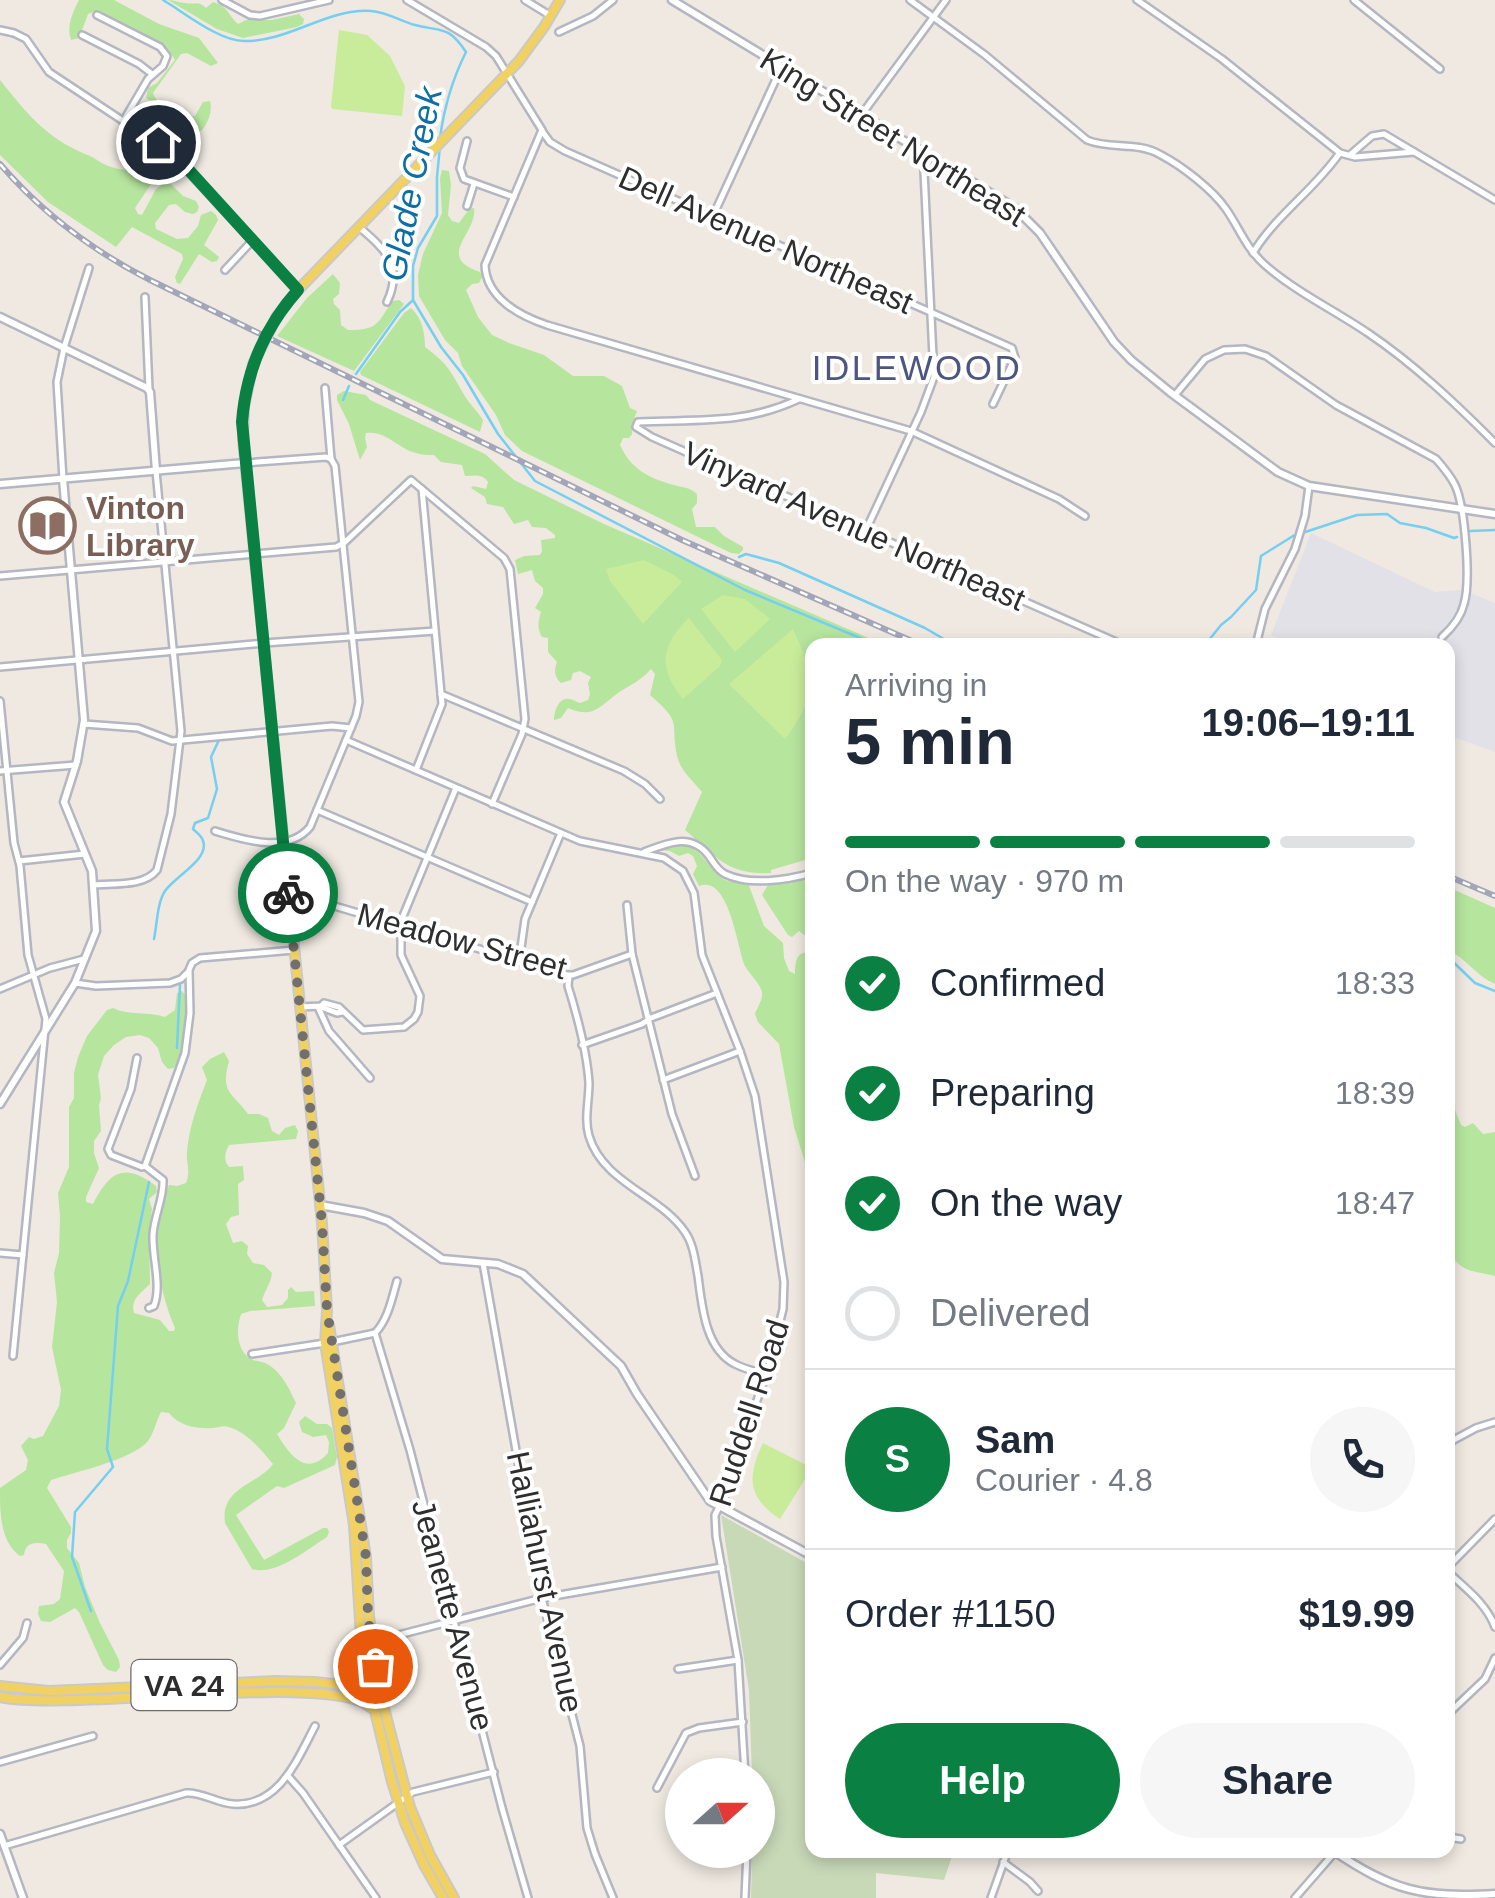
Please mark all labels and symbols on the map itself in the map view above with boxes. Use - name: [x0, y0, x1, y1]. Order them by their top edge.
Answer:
- street label: King Street Northeast: [754, 41, 1032, 233]
- water label: Glade Creek: [373, 82, 449, 284]
- pin: [116, 100, 201, 185]
- street label: Dell Avenue Northeast: [614, 159, 919, 321]
- district label: IDLEWOOD: [812, 348, 1022, 387]
- street label: Vinyard Avenue Northeast: [677, 434, 1031, 618]
- place label: Vinton Library: [86, 490, 195, 563]
- library icon: Vinton Library: [17, 496, 77, 556]
- courier: [238, 843, 338, 943]
- street label: Meadow Street: [353, 896, 571, 986]
- street label: Ruddell Road: [702, 1315, 796, 1511]
- street label: Halliahurst Avenue: [500, 1448, 590, 1716]
- street label: Jeanette Avenue: [405, 1495, 501, 1735]
- pin: [333, 1624, 418, 1709]
- road number: VA 24: [132, 1660, 236, 1710]
- north arrow: [665, 1758, 775, 1868]

